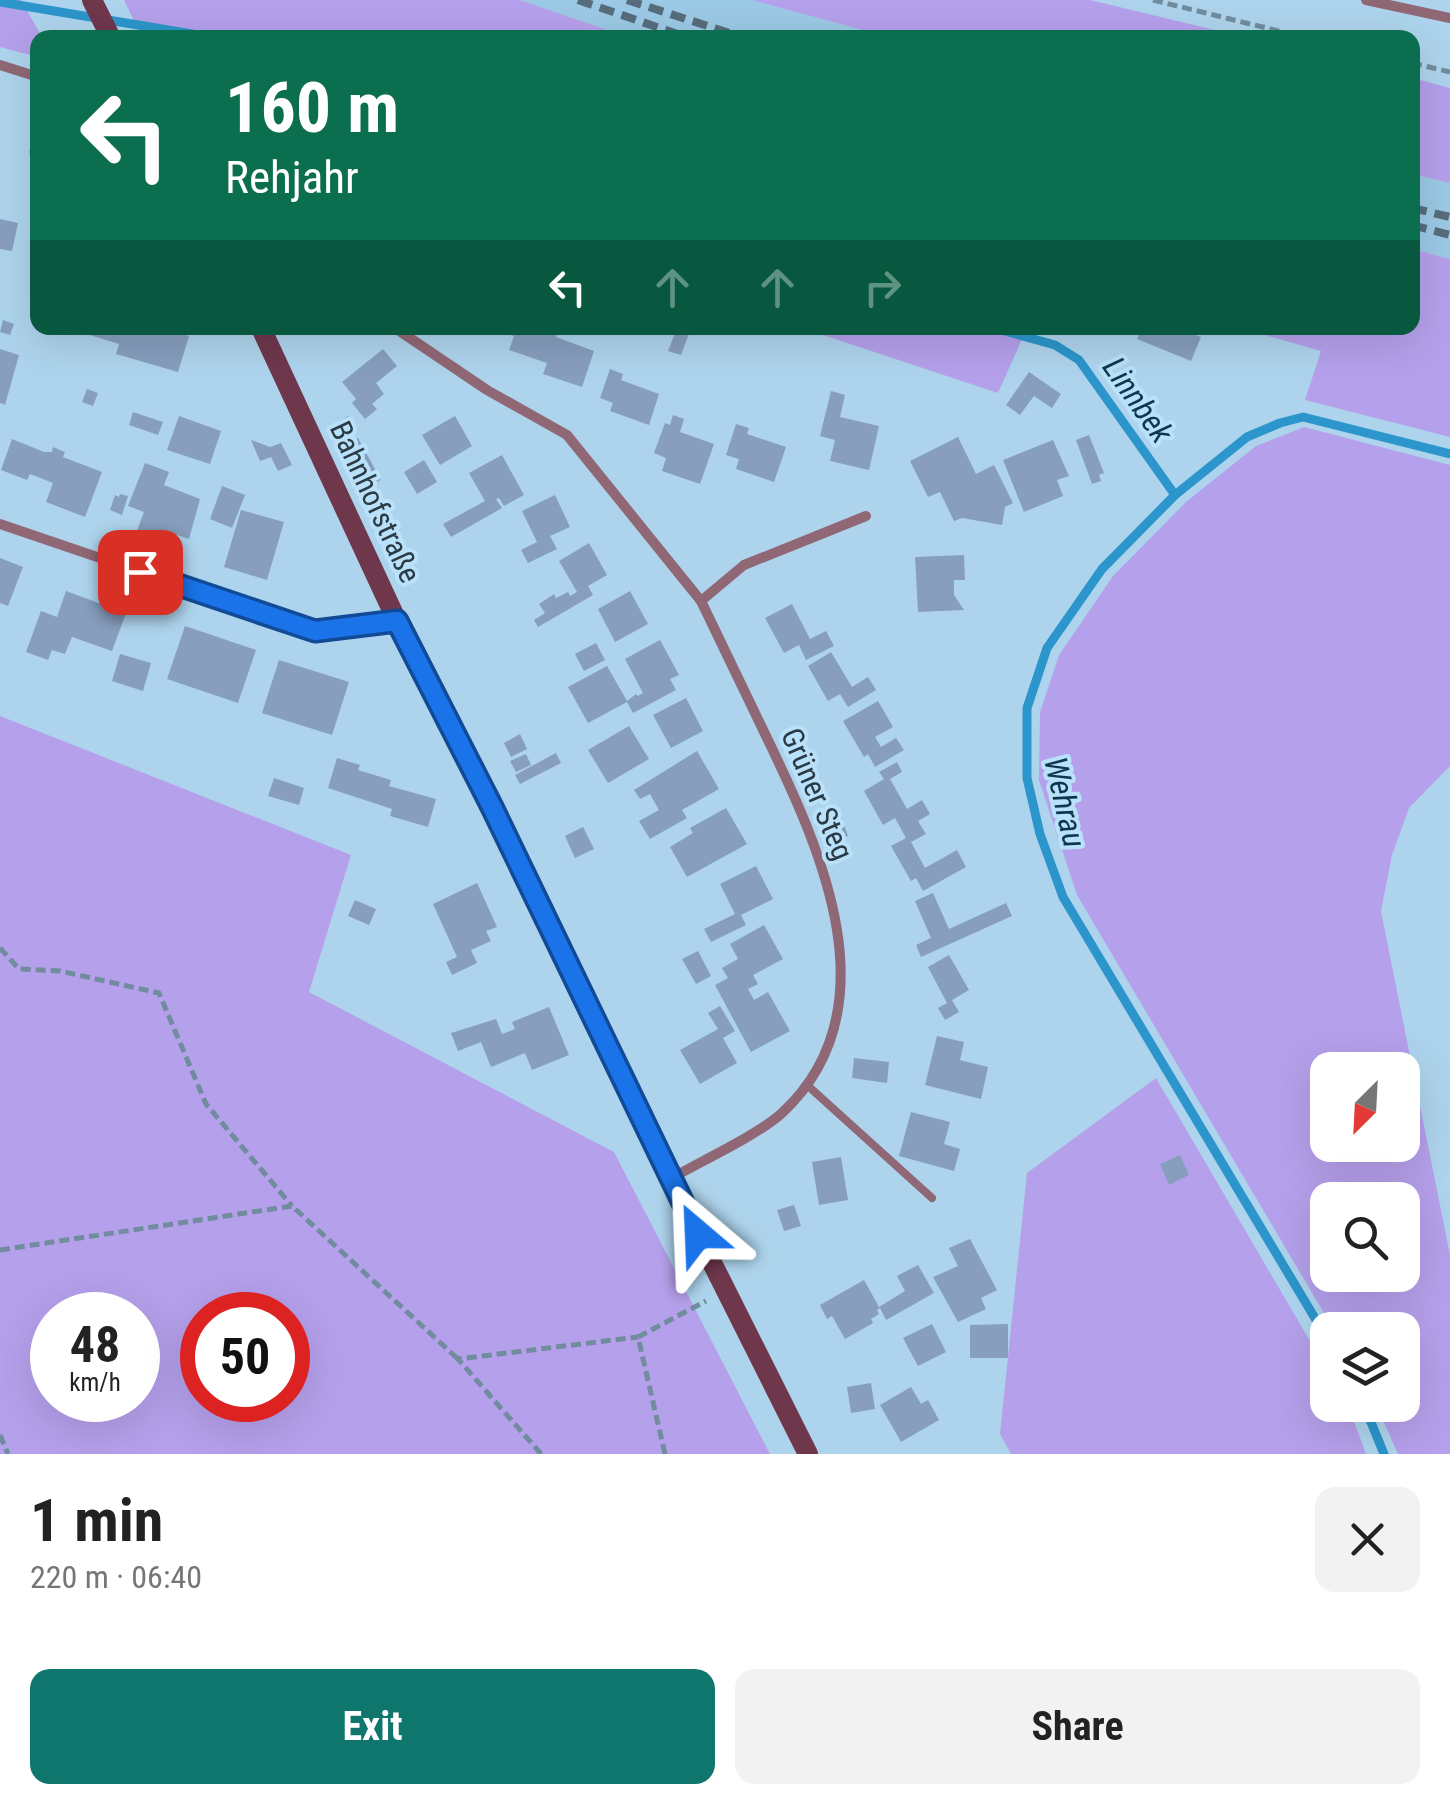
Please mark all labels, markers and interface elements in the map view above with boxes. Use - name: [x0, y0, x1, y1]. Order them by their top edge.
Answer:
- text: 160 m: [225, 67, 399, 149]
- icon: left: [60, 70, 190, 200]
- text: Rehjahr: [225, 151, 359, 204]
- icon: left: [540, 260, 595, 315]
- icon: ahead: [645, 260, 700, 315]
- icon: ahead: [750, 260, 805, 315]
- icon: right: [855, 260, 910, 315]
- water label: Linnbek: [1095, 350, 1182, 451]
- street label: Bahnhofstraße: [323, 416, 428, 588]
- pin: [98, 530, 183, 615]
- icon: arrive: [113, 545, 168, 600]
- street label: Grüner Steg: [774, 723, 861, 865]
- water label: Wehrau: [1036, 753, 1094, 851]
- north arrow: [1310, 1052, 1420, 1162]
- map controls: [1310, 1052, 1420, 1422]
- position arrow: [646, 1182, 750, 1286]
- button: search: [1310, 1182, 1420, 1292]
- speed limit sign: 50: [180, 1292, 310, 1422]
- button: layers: [1310, 1312, 1420, 1422]
- text: 48: [70, 1316, 120, 1374]
- text: km/h: [69, 1368, 121, 1397]
- text: 1 min: [30, 1485, 163, 1556]
- button: close: [1315, 1487, 1420, 1592]
- text: 220 m · 06:40: [30, 1558, 202, 1596]
- button: Exit: [30, 1669, 715, 1784]
- button: Share: [735, 1669, 1420, 1784]

